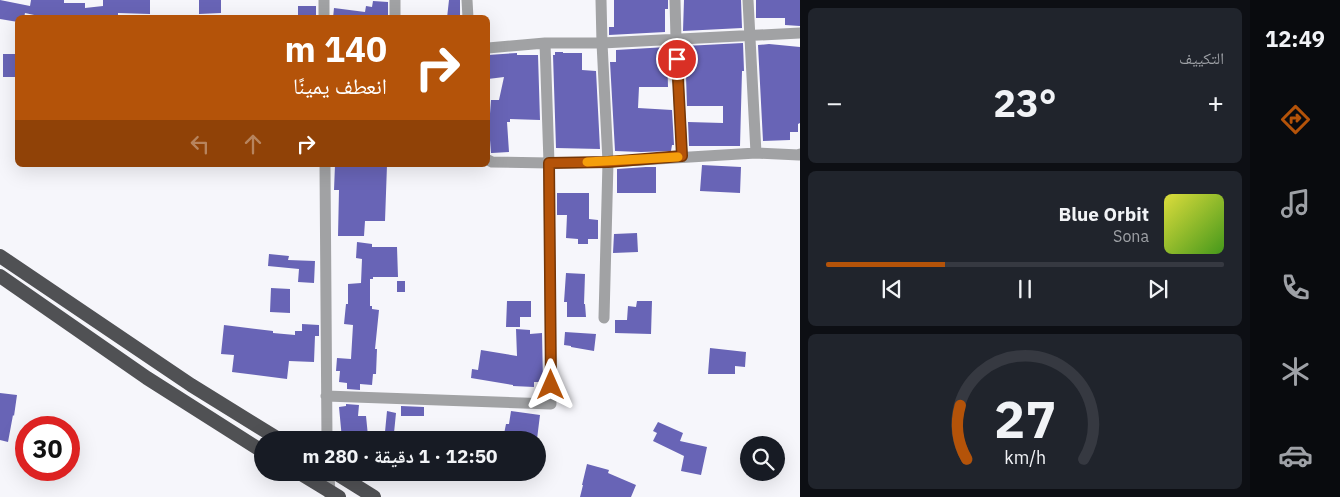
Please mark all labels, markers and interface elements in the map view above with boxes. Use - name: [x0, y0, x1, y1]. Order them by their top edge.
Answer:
- text: 12:49: [1265, 24, 1325, 53]
- text: 140 m: [284, 26, 387, 72]
- icon: right: [405, 35, 470, 100]
- pin: [656, 38, 698, 80]
- icon: arrive: [663, 45, 691, 73]
- text: التكييف: [1179, 48, 1224, 68]
- text: انعطف يمينًا: [293, 71, 387, 100]
- text: 23°: [993, 78, 1057, 127]
- text: −: [826, 84, 843, 121]
- text: +: [1207, 84, 1224, 121]
- icon: directions: [1278, 102, 1313, 137]
- icon: left: [186, 130, 214, 158]
- icon: ahead: [239, 130, 267, 158]
- icon: right: [292, 130, 320, 158]
- icon: music: [1278, 186, 1313, 221]
- text: Blue Orbit: [1059, 202, 1149, 226]
- text: Sona: [1113, 226, 1149, 246]
- icon: phone: [1278, 270, 1313, 305]
- icon: previous: [878, 275, 906, 303]
- icon: pause: [1011, 275, 1039, 303]
- icon: next: [1144, 275, 1172, 303]
- icon: climate: [1278, 354, 1313, 389]
- position arrow: [524, 358, 576, 410]
- text: 27: [994, 385, 1056, 452]
- speed limit sign: 30: [15, 416, 80, 481]
- map controls: [740, 436, 785, 481]
- button: search: [740, 436, 785, 481]
- icon: car: [1278, 438, 1313, 473]
- text: 12:50 · 1 دقيقة · 280 m: [303, 444, 497, 468]
- text: km/h: [1004, 446, 1046, 469]

